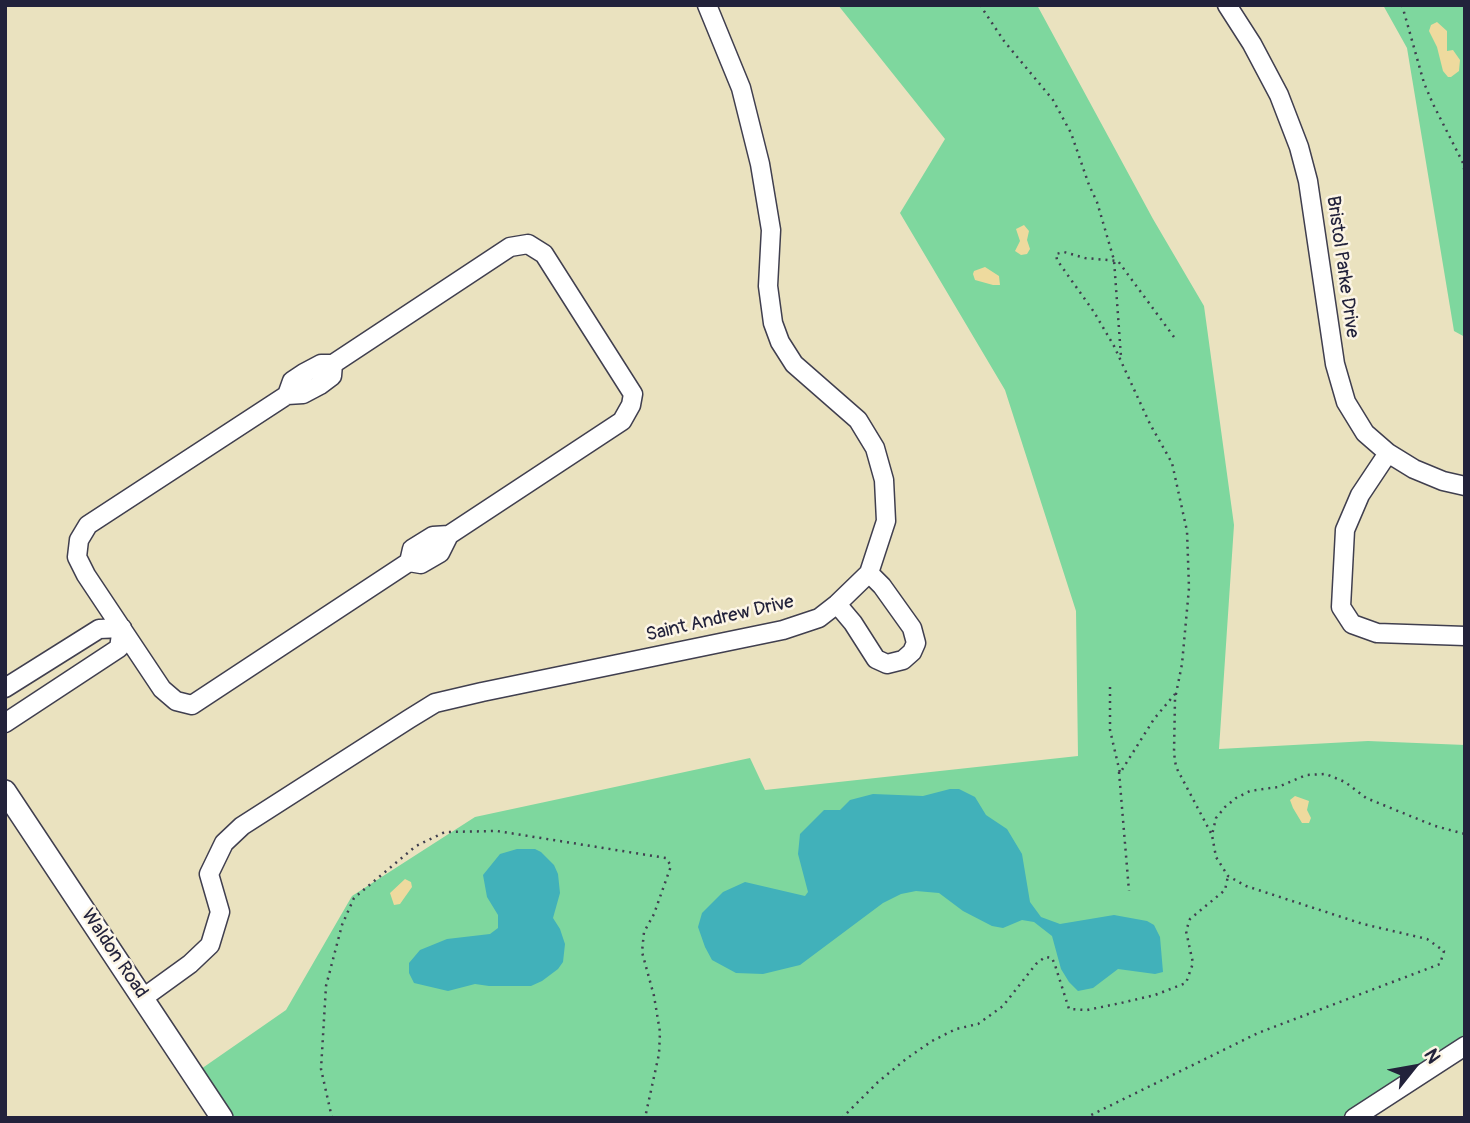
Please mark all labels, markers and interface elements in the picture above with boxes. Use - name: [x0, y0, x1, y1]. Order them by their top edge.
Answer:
- street label: Bristol Parke Drive: [1321, 194, 1363, 340]
- street label: Saint Andrew Drive: [644, 591, 796, 647]
- street label: Waldon Road: [76, 905, 152, 1003]
- north arrow: [1379, 1032, 1449, 1102]
- text: N: [1418, 1044, 1446, 1068]

